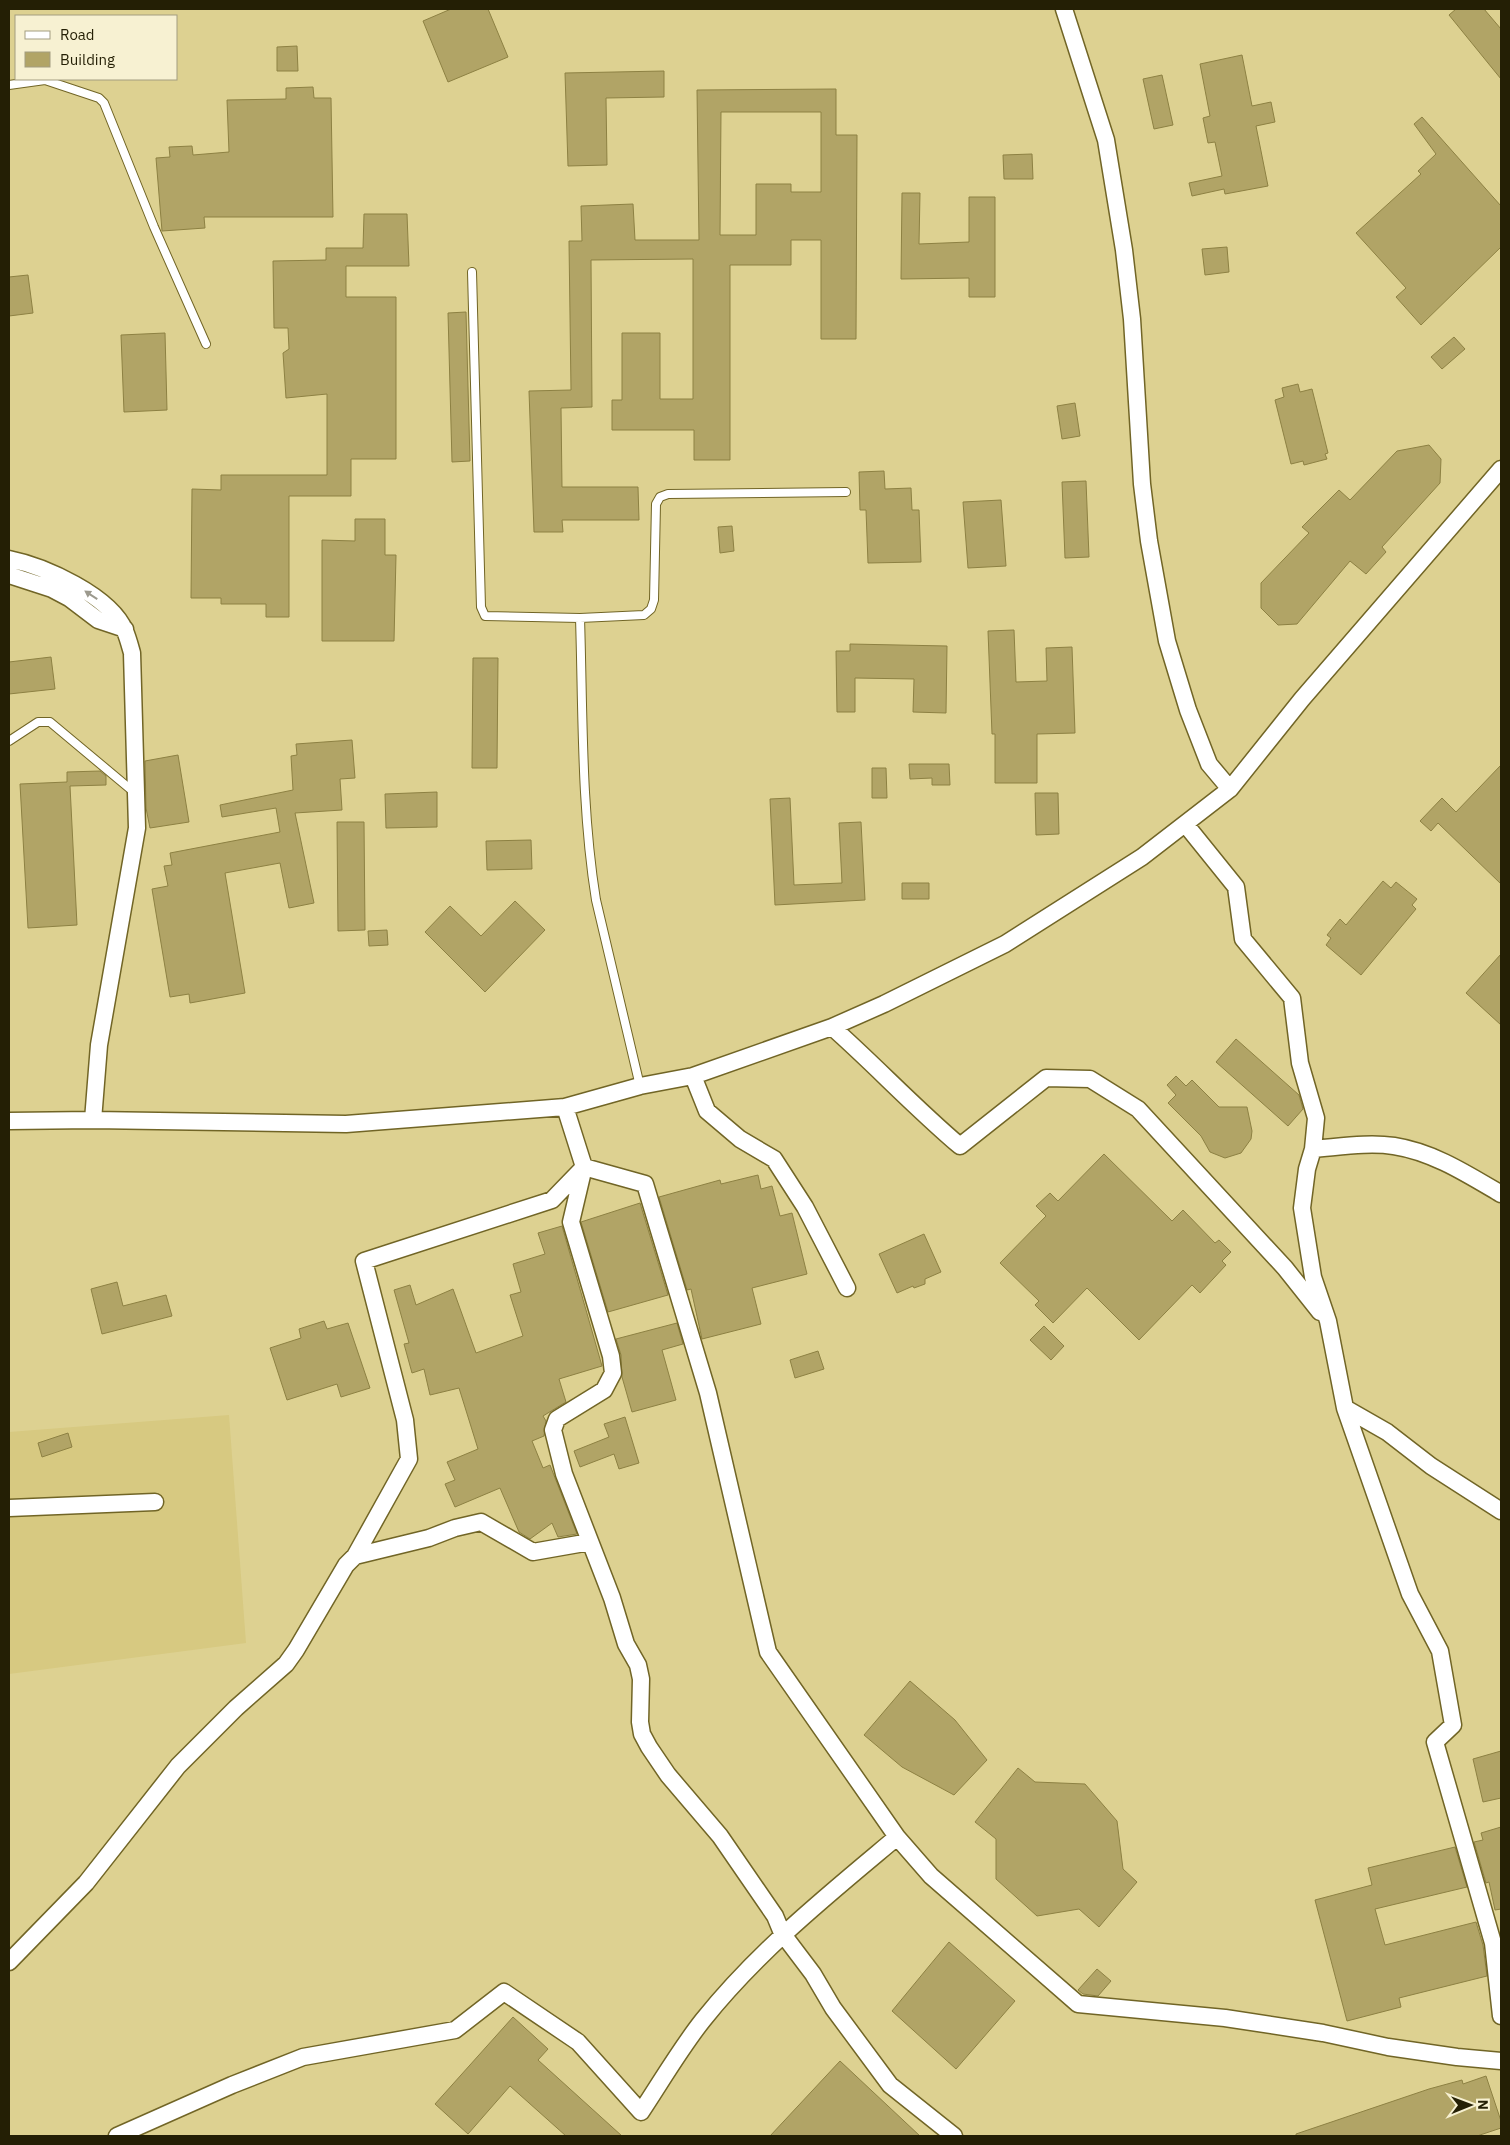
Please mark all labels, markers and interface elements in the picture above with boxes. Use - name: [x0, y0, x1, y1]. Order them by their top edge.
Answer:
- legend: [15, 15, 178, 80]
- text: Road: [60, 25, 95, 44]
- text: Building: [60, 50, 115, 69]
- one-way arrow: [84, 590, 98, 599]
- north arrow: [1445, 2080, 1495, 2130]
- text: N: [1474, 2100, 1492, 2110]

